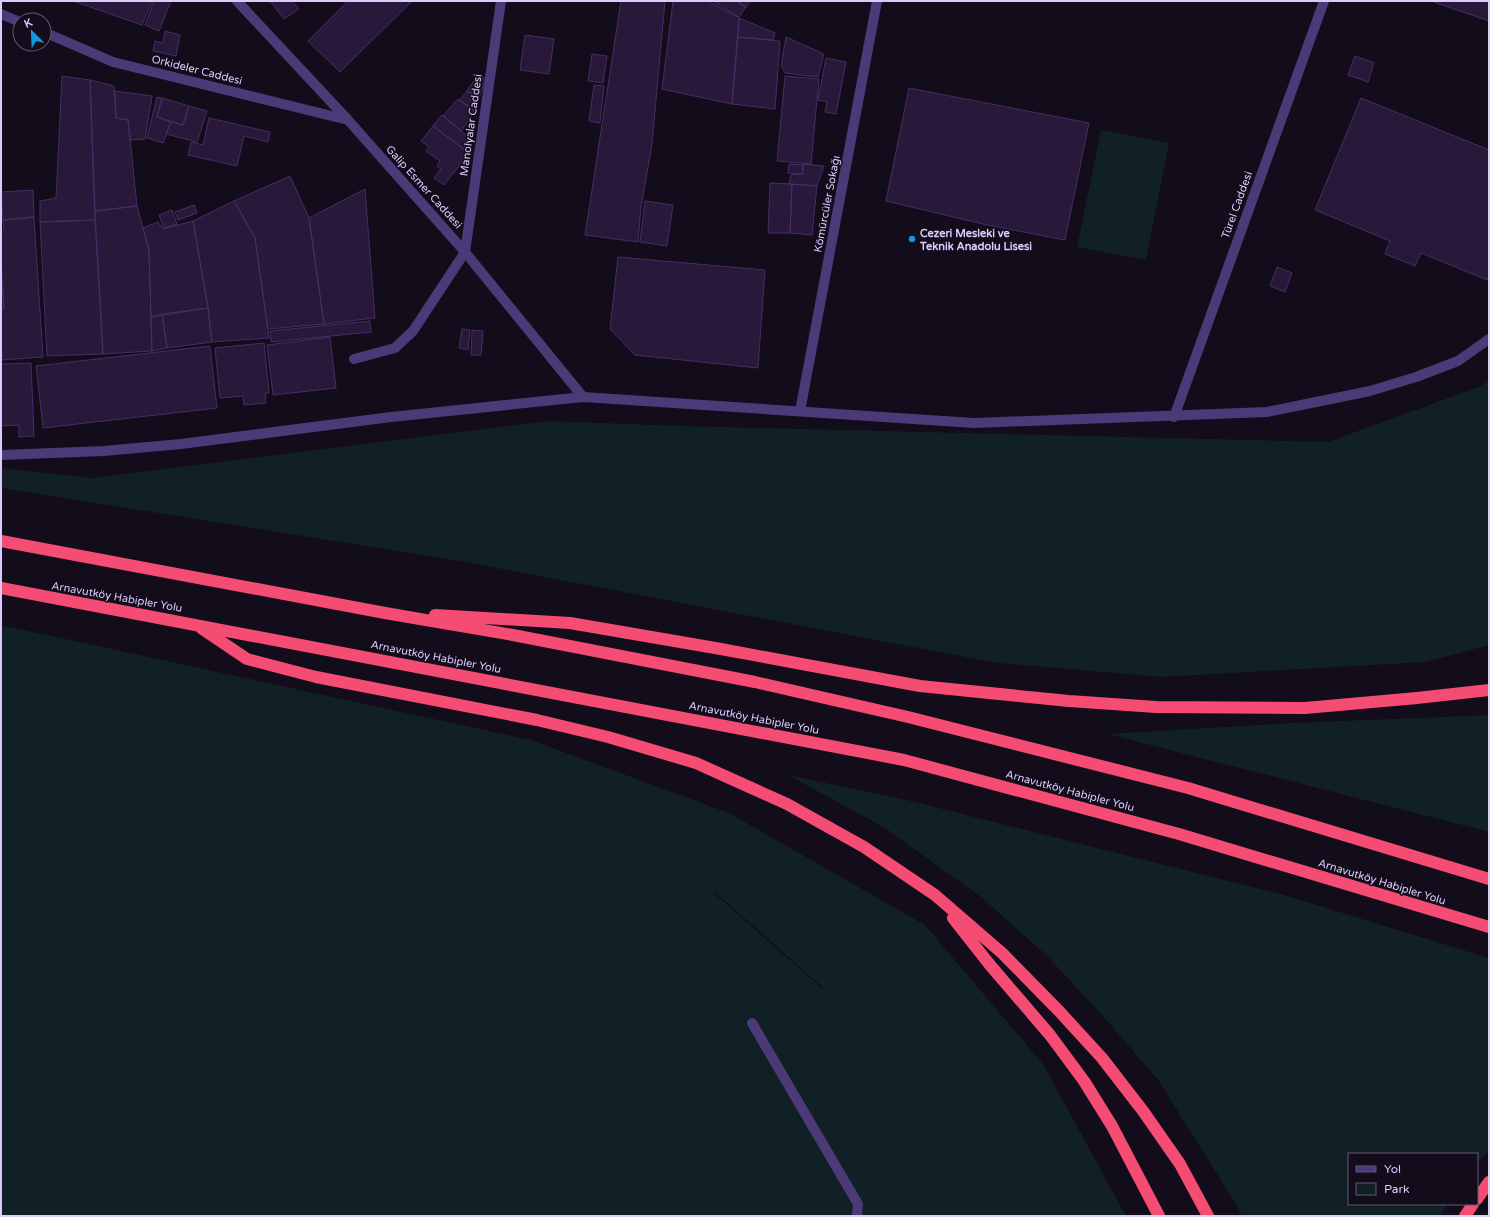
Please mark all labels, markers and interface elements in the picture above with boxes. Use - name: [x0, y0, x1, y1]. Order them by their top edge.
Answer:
- north arrow: [12, 12, 52, 52]
- text: K: [22, 16, 35, 31]
- street label: Orkideler Caddesi: [150, 52, 244, 88]
- street label: Manolyalar Caddesi: [457, 73, 485, 177]
- street label: Galip Esmer Caddesi: [383, 143, 465, 231]
- street label: Kömürcüler Sokağı: [811, 154, 843, 254]
- street label: Türel Caddesi: [1219, 170, 1255, 240]
- place label: Cezeri Mesleki ve Teknik Anadolu Lisesi: [919, 227, 1032, 253]
- marker: Cezeri Mesleki ve Teknik Anadolu Lisesi: [907, 234, 917, 244]
- street label: Arnavutköy Habipler Yolu: [51, 579, 183, 615]
- street label: Arnavutköy Habipler Yolu: [370, 638, 502, 676]
- street label: Arnavutköy Habipler Yolu: [688, 699, 820, 737]
- street label: Arnavutköy Habipler Yolu: [1004, 768, 1136, 814]
- street label: Arnavutköy Habipler Yolu: [1317, 856, 1447, 908]
- legend: [1348, 1153, 1478, 1205]
- text: Yol: [1384, 1162, 1401, 1176]
- text: Park: [1384, 1182, 1410, 1196]

